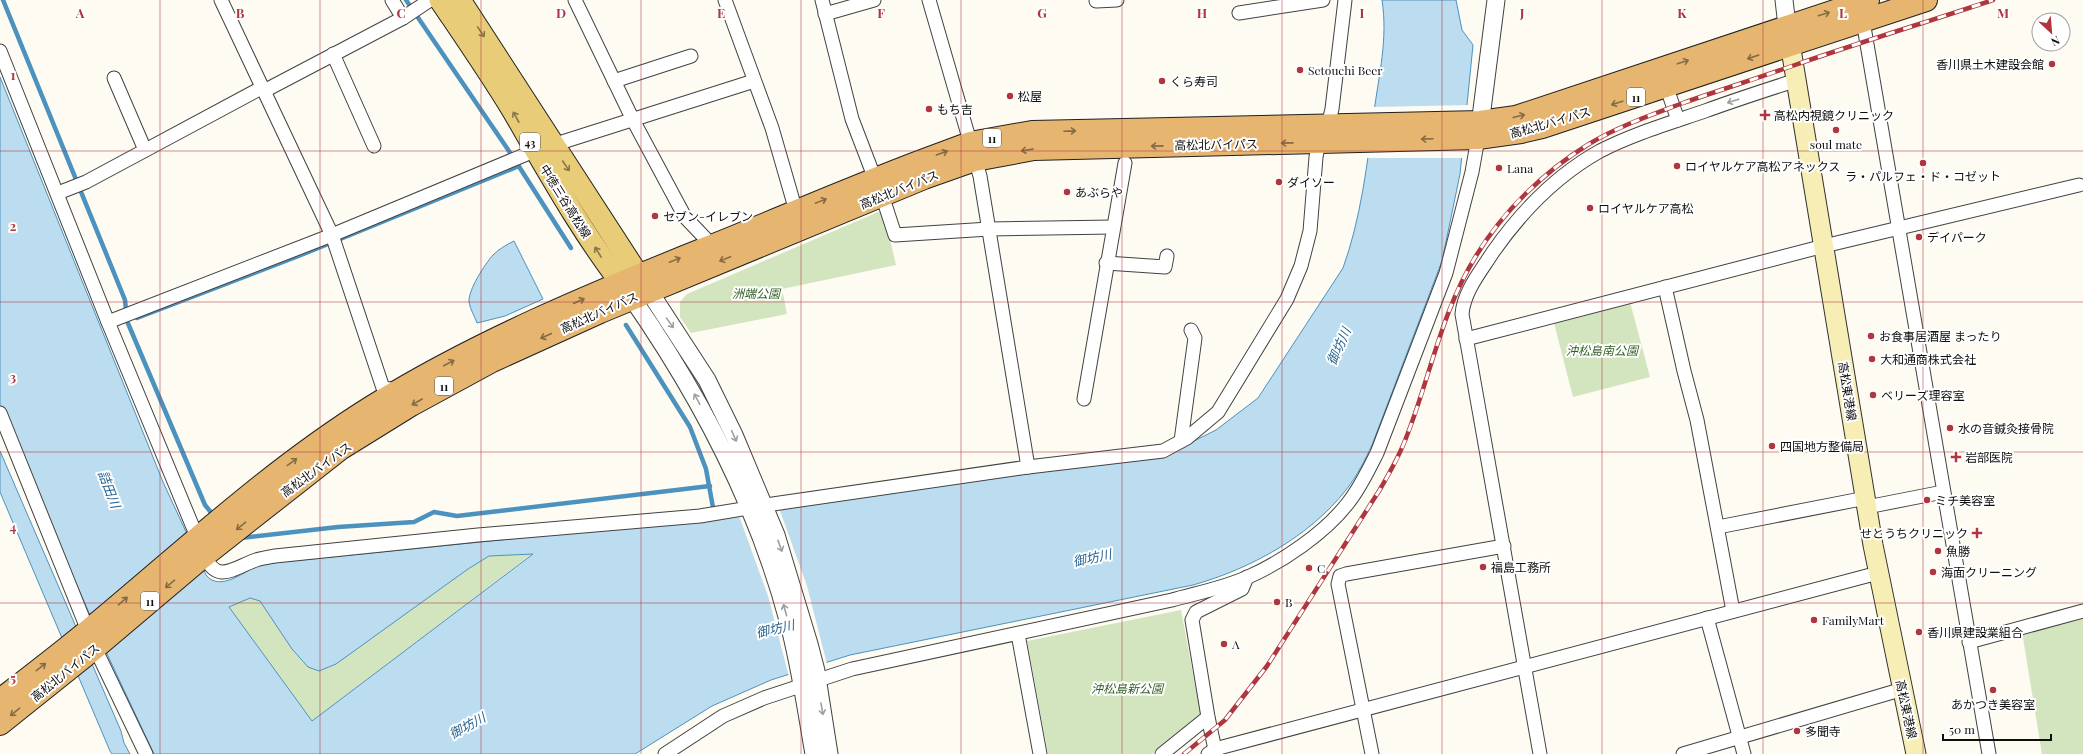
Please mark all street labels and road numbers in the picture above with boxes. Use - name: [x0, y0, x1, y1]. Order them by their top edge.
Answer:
- road number: 11: [1627, 88, 1645, 106]
- street label: 高松北バイパス: [1508, 103, 1592, 141]
- road number: 11: [983, 129, 1001, 147]
- road number: 43: [520, 133, 540, 151]
- street label: 高松北バイパス: [1174, 135, 1258, 153]
- street label: 中徳三谷高松線: [537, 161, 595, 241]
- street label: 高松北バイパス: [857, 166, 941, 212]
- street label: 高松北バイパス: [557, 288, 641, 336]
- street label: 高松東港線: [1835, 360, 1861, 422]
- road number: 11: [435, 377, 453, 395]
- street label: 高松北バイパス: [277, 438, 355, 500]
- road number: 11: [141, 592, 159, 610]
- street label: 高松北バイパス: [27, 639, 103, 705]
- street label: 高松東港線: [1893, 678, 1921, 740]

